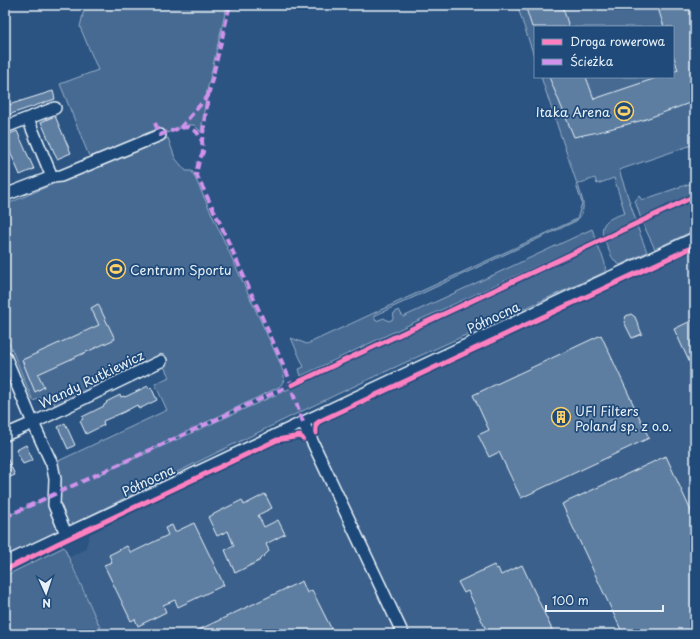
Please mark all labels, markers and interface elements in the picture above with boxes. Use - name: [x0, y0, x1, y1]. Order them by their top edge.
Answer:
- legend: [534, 26, 674, 78]
- text: Droga rowerowa: [570, 32, 666, 50]
- text: Ścieżka: [570, 52, 614, 70]
- sports icon: Itaka Arena: [613, 100, 635, 122]
- place label: Itaka Arena: [536, 102, 611, 121]
- sports icon: Centrum Sportu: [105, 258, 127, 280]
- place label: Centrum Sportu: [130, 260, 231, 279]
- street label: Północna: [463, 296, 523, 338]
- street label: Wandy Rutkiewicz: [35, 345, 147, 413]
- place label: UFI Filters Poland sp. z o.o.: [575, 401, 672, 435]
- building icon: UFI Filters Poland sp. z o.o.: [550, 406, 572, 428]
- street label: Północna: [118, 459, 178, 501]
- north arrow: [26, 573, 66, 613]
- scale bar: [546, 587, 663, 613]
- text: 100 m: [552, 591, 589, 609]
- text: N: [41, 595, 51, 612]

